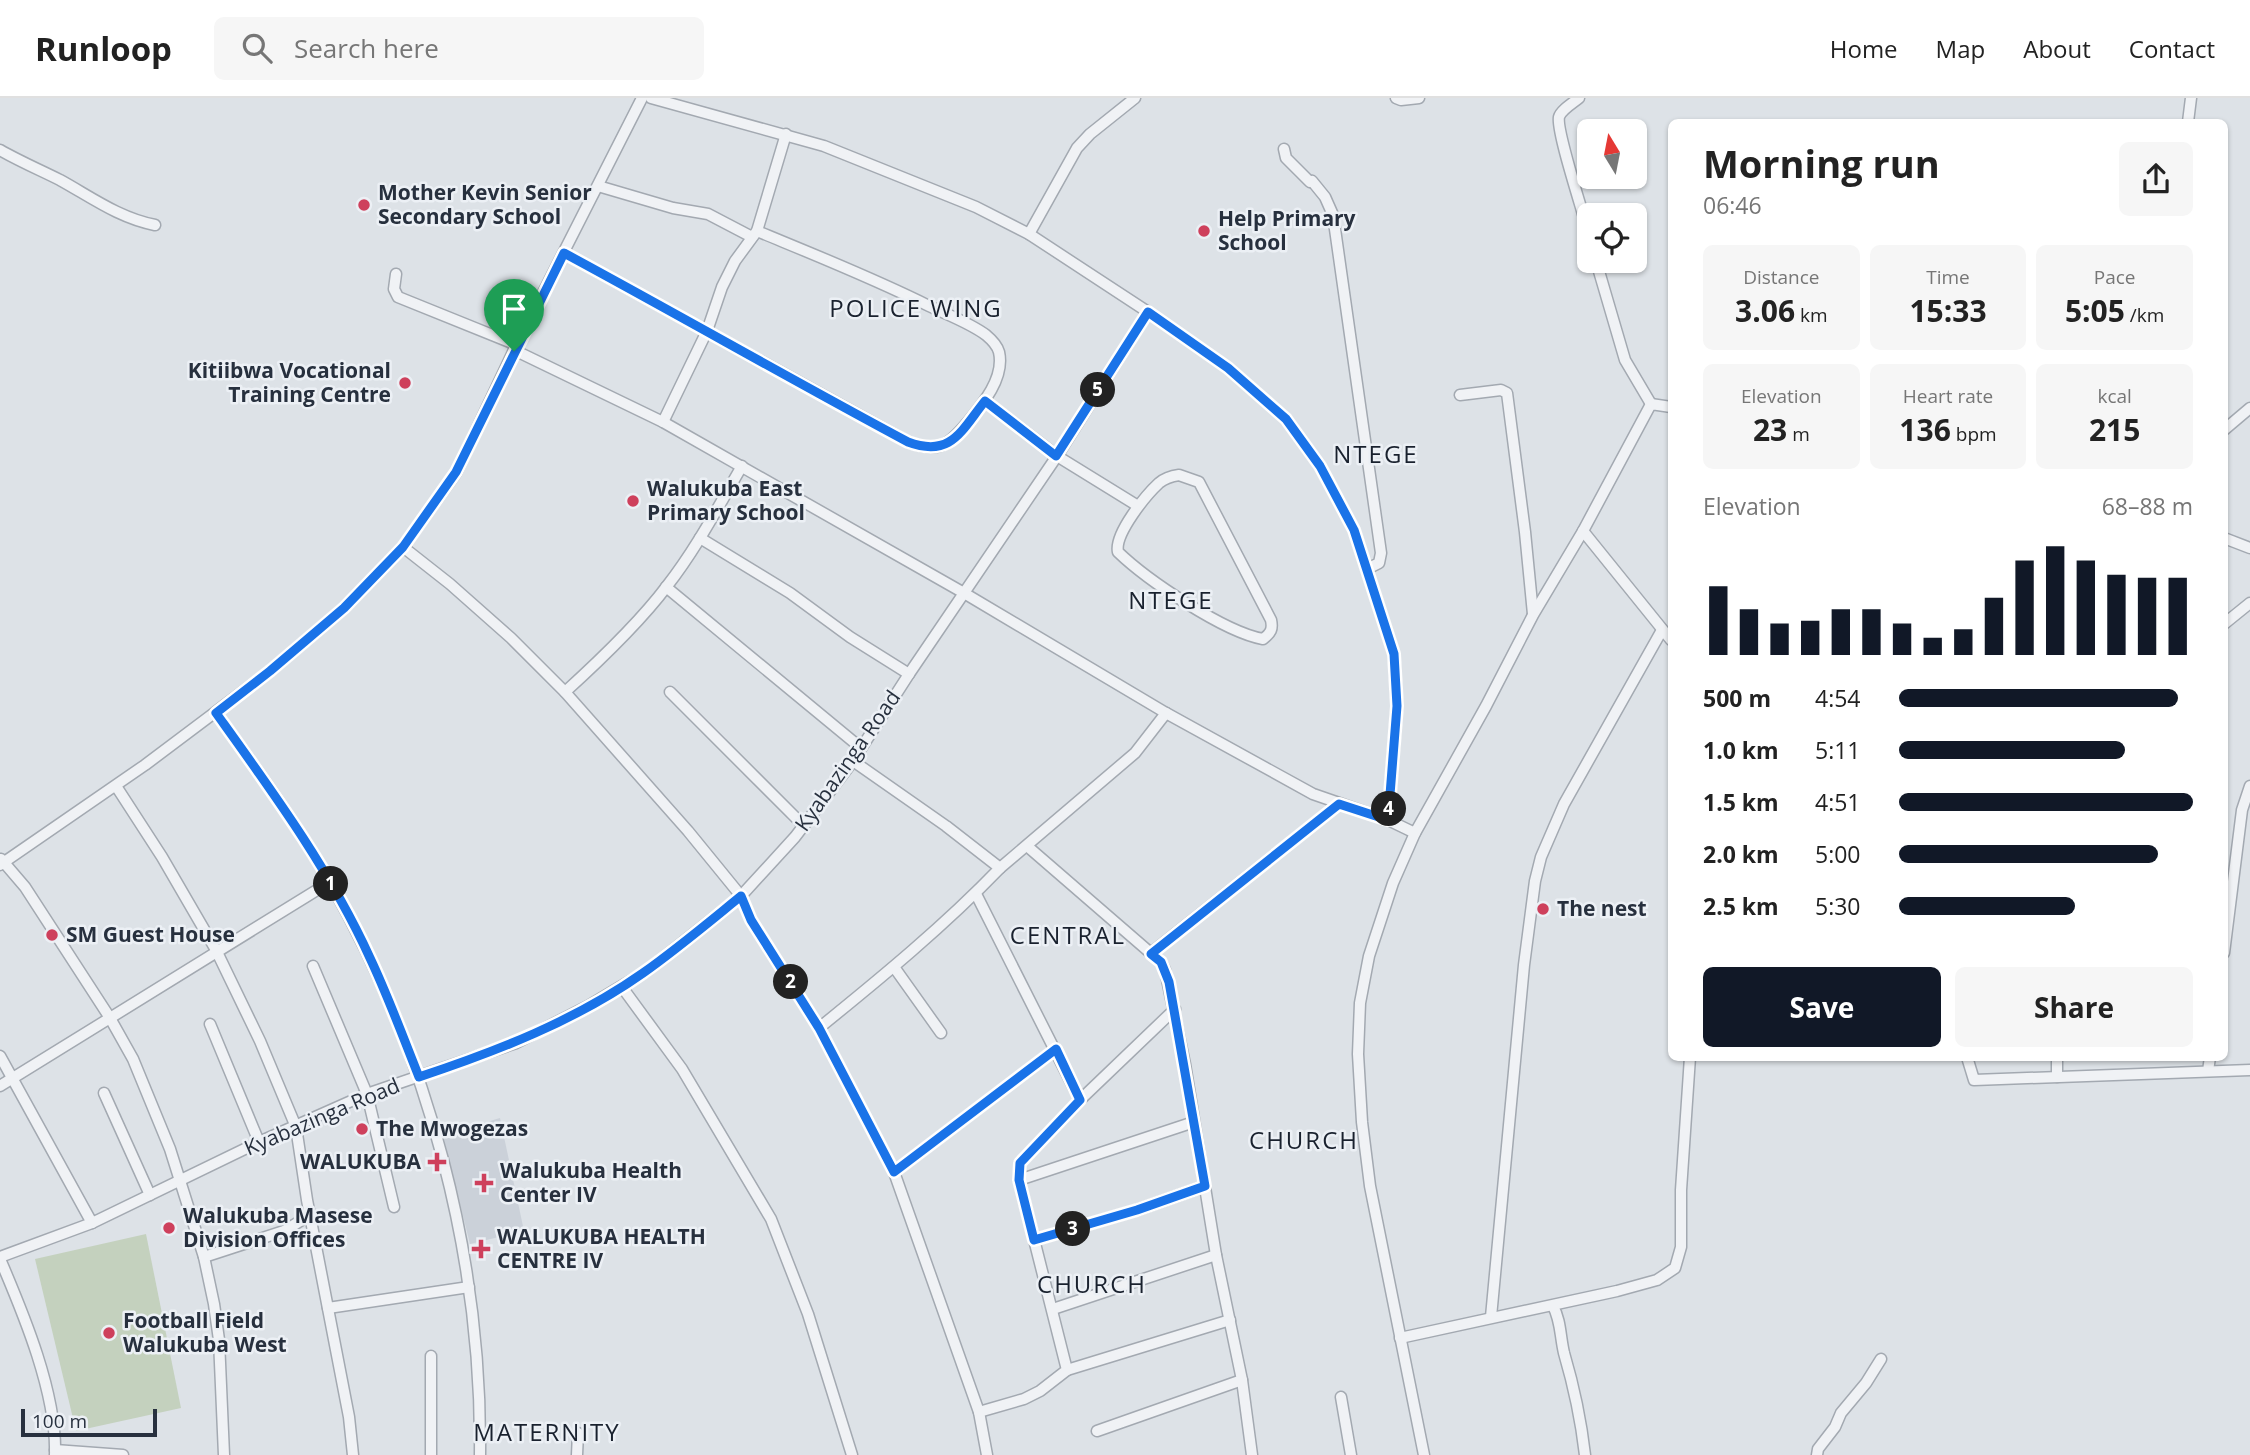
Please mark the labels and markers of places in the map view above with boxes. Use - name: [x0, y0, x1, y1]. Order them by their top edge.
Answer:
- place label: Mother Kevin Senior Secondary School: [378, 178, 592, 230]
- marker: Mother Kevin Senior Secondary School: [356, 197, 372, 213]
- place label: Help Primary School: [1218, 204, 1356, 256]
- marker: Help Primary School: [1196, 223, 1212, 239]
- pin: [484, 279, 544, 351]
- place label: Kitiibwa Vocational Training Centre: [188, 356, 391, 408]
- pin: 5: [1080, 372, 1116, 408]
- marker: Kitiibwa Vocational Training Centre: [397, 375, 413, 391]
- place label: Walukuba East Primary School: [647, 474, 805, 526]
- marker: Walukuba East Primary School: [625, 493, 641, 509]
- pin: 4: [1372, 792, 1406, 826]
- pin: 1: [314, 866, 348, 902]
- place label: The nest: [1557, 894, 1647, 922]
- marker: The nest: [1535, 901, 1551, 917]
- place label: SM Guest House: [66, 920, 235, 948]
- marker: SM Guest House: [44, 927, 60, 943]
- pin: 2: [774, 964, 808, 1000]
- place label: The Mwogezas: [376, 1114, 528, 1142]
- marker: The Mwogezas: [354, 1121, 370, 1137]
- place label: WALUKUBA: [300, 1147, 422, 1175]
- marker: WALUKUBA: [427, 1152, 447, 1172]
- place label: Walukuba Health Center IV: [500, 1156, 682, 1208]
- marker: Walukuba Health Center IV: [474, 1173, 494, 1193]
- place label: Walukuba Masese Division Offices: [183, 1201, 373, 1253]
- pin: 3: [1056, 1212, 1090, 1246]
- marker: Walukuba Masese Division Offices: [161, 1220, 177, 1236]
- place label: WALUKUBA HEALTH CENTRE IV: [497, 1222, 706, 1274]
- marker: WALUKUBA HEALTH CENTRE IV: [471, 1239, 491, 1259]
- place label: Football Field Walukuba West: [123, 1306, 287, 1358]
- marker: Football Field Walukuba West: [101, 1325, 117, 1341]

